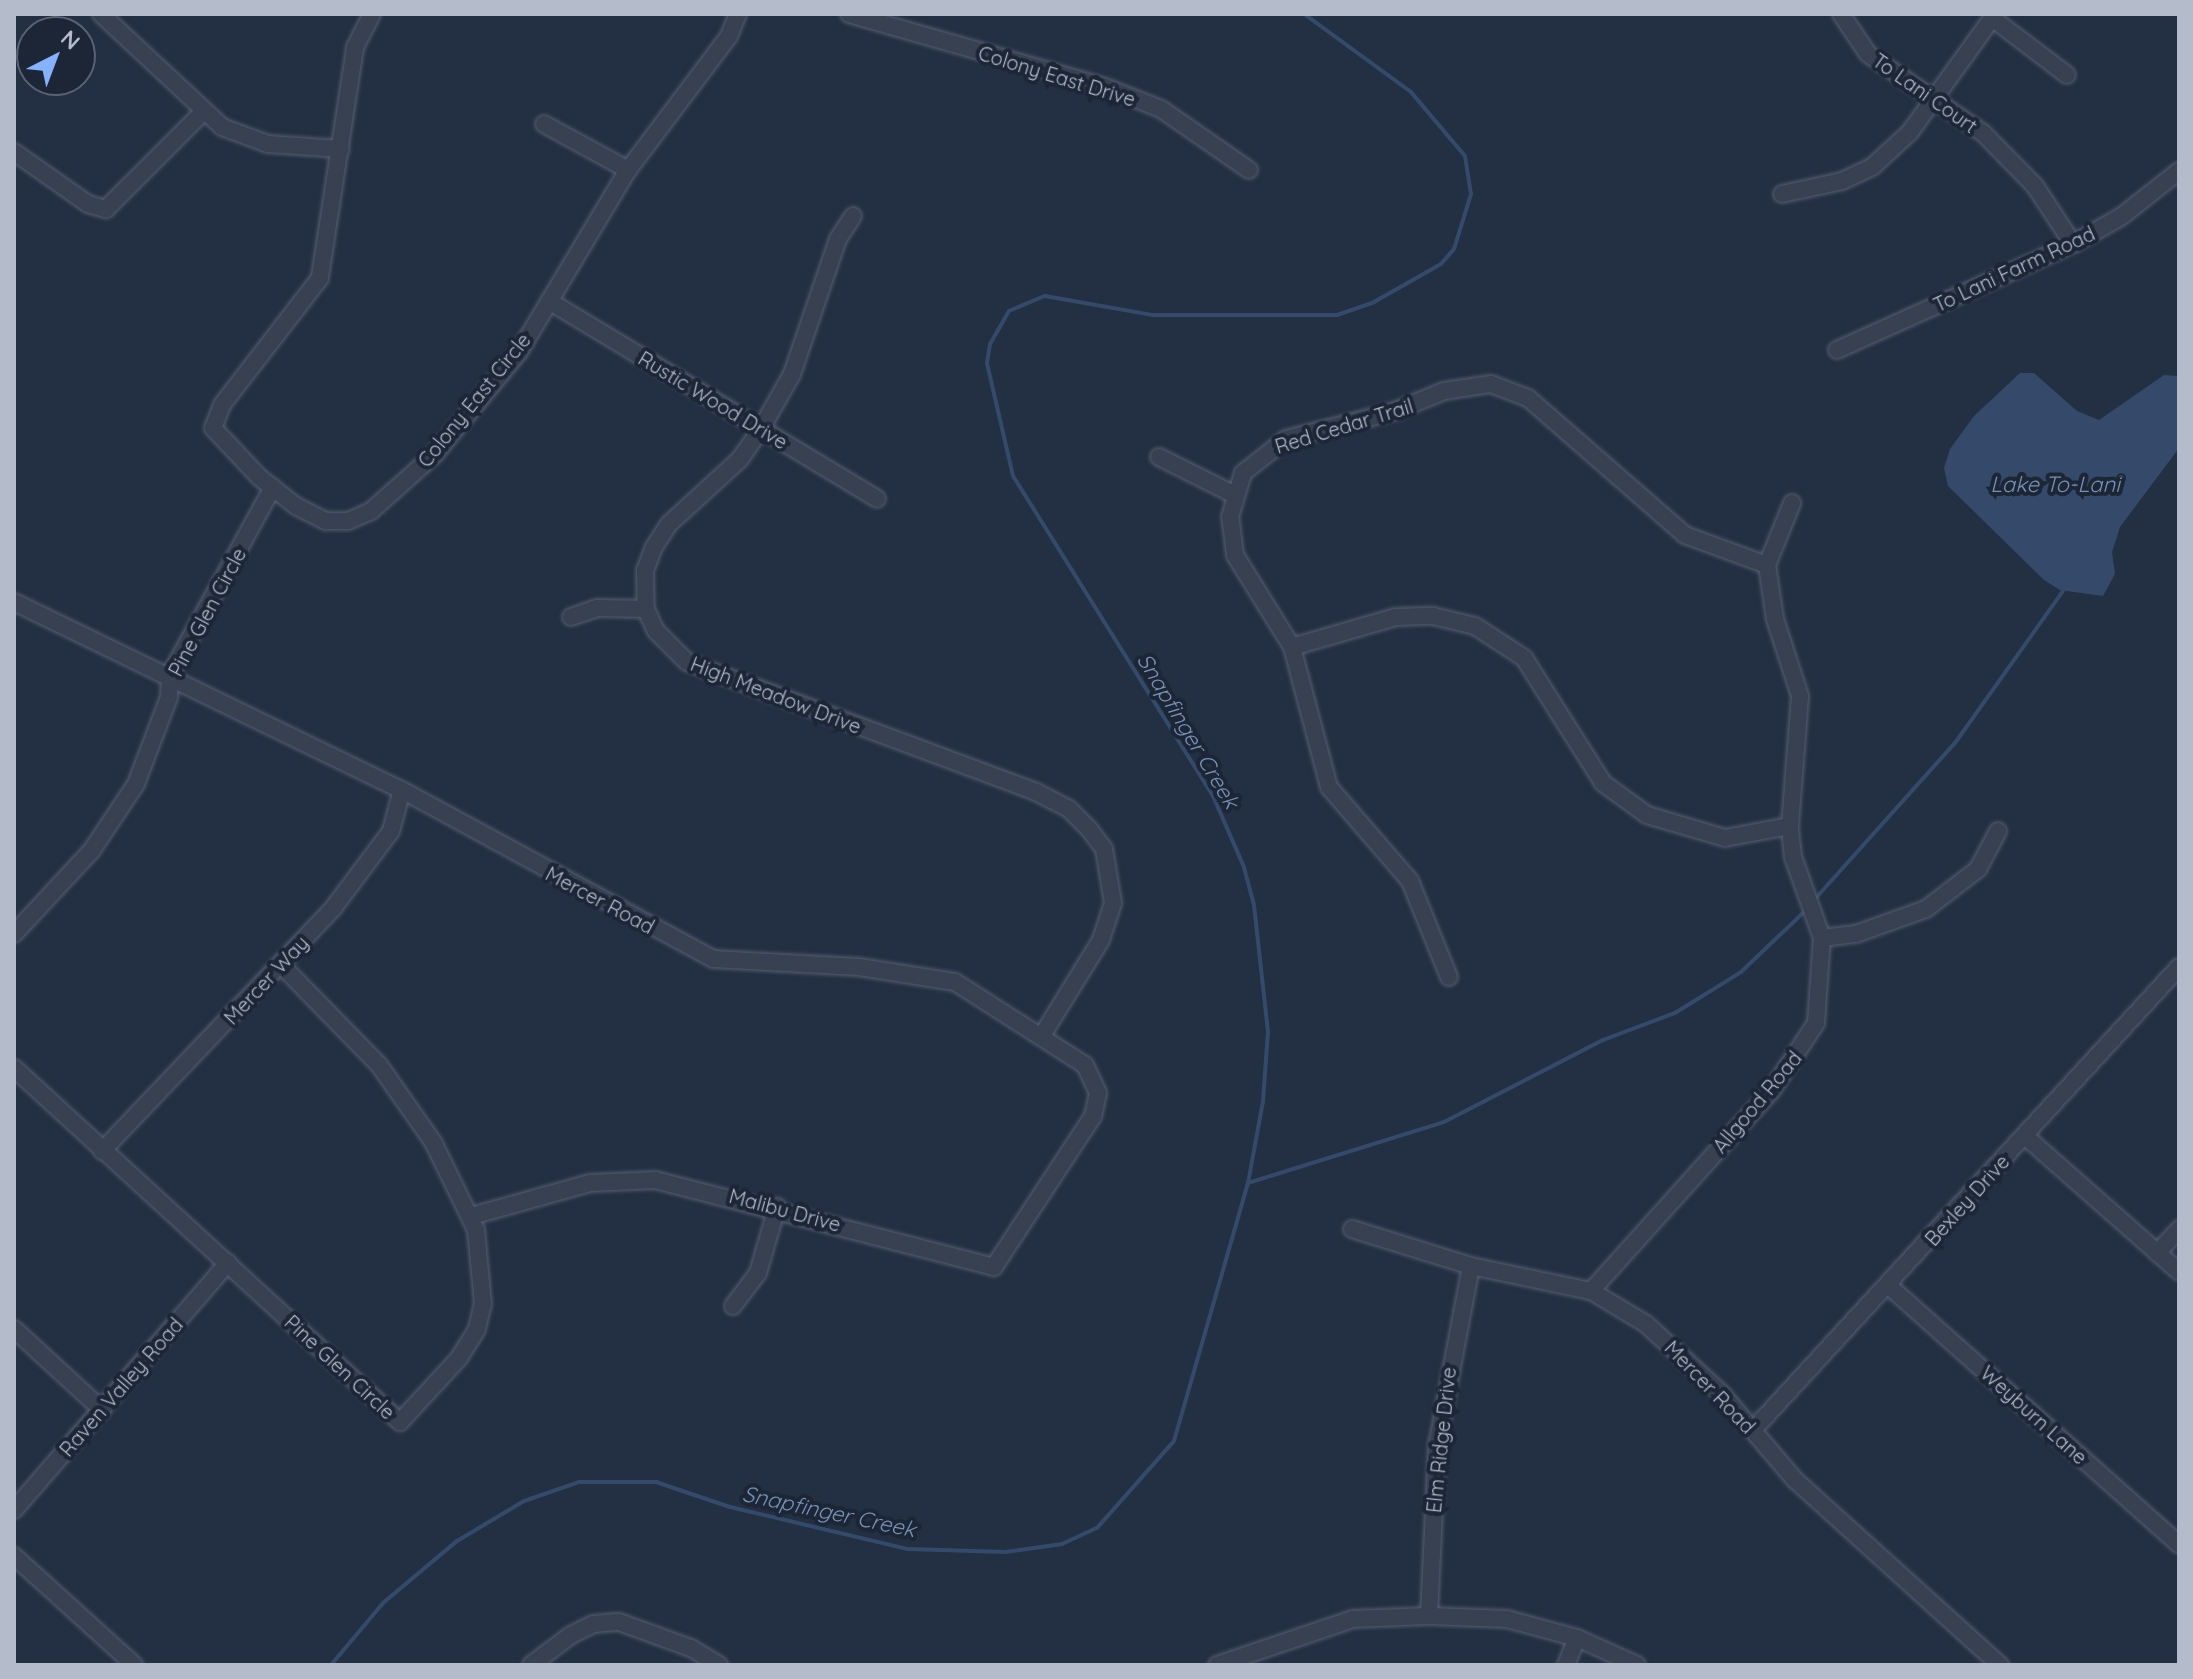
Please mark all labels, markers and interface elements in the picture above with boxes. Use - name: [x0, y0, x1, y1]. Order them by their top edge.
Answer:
- north arrow: [16, 16, 96, 96]
- text: N: [55, 24, 86, 55]
- street label: Colony East Drive: [975, 41, 1139, 111]
- street label: To Lani Court: [1868, 48, 1982, 138]
- street label: To Lani Farm Road: [1929, 221, 2099, 317]
- street label: Colony East Circle: [413, 328, 535, 472]
- street label: Rustic Wood Drive: [634, 346, 792, 454]
- street label: Red Cedar Trail: [1272, 394, 1416, 458]
- water label: Lake To-Lani: [1990, 472, 2120, 498]
- street label: Pine Glen Circle: [163, 544, 251, 680]
- water label: Snapfinger Creek: [1131, 649, 1245, 813]
- street label: High Meadow Drive: [687, 651, 865, 739]
- street label: Mercer Road: [542, 861, 658, 939]
- street label: Mercer Way: [219, 931, 313, 1029]
- street label: Allgood Road: [1708, 1046, 1806, 1158]
- street label: Bexley Drive: [1920, 1149, 2014, 1251]
- street label: Malibu Drive: [727, 1184, 843, 1236]
- street label: Pine Glen Circle: [280, 1310, 400, 1424]
- street label: Raven Valley Road: [54, 1313, 188, 1461]
- street label: Mercer Road: [1660, 1336, 1760, 1438]
- street label: Weyburn Lane: [1976, 1361, 2092, 1469]
- street label: Elm Ridge Drive: [1421, 1366, 1461, 1514]
- water label: Snapfinger Creek: [740, 1481, 918, 1543]

